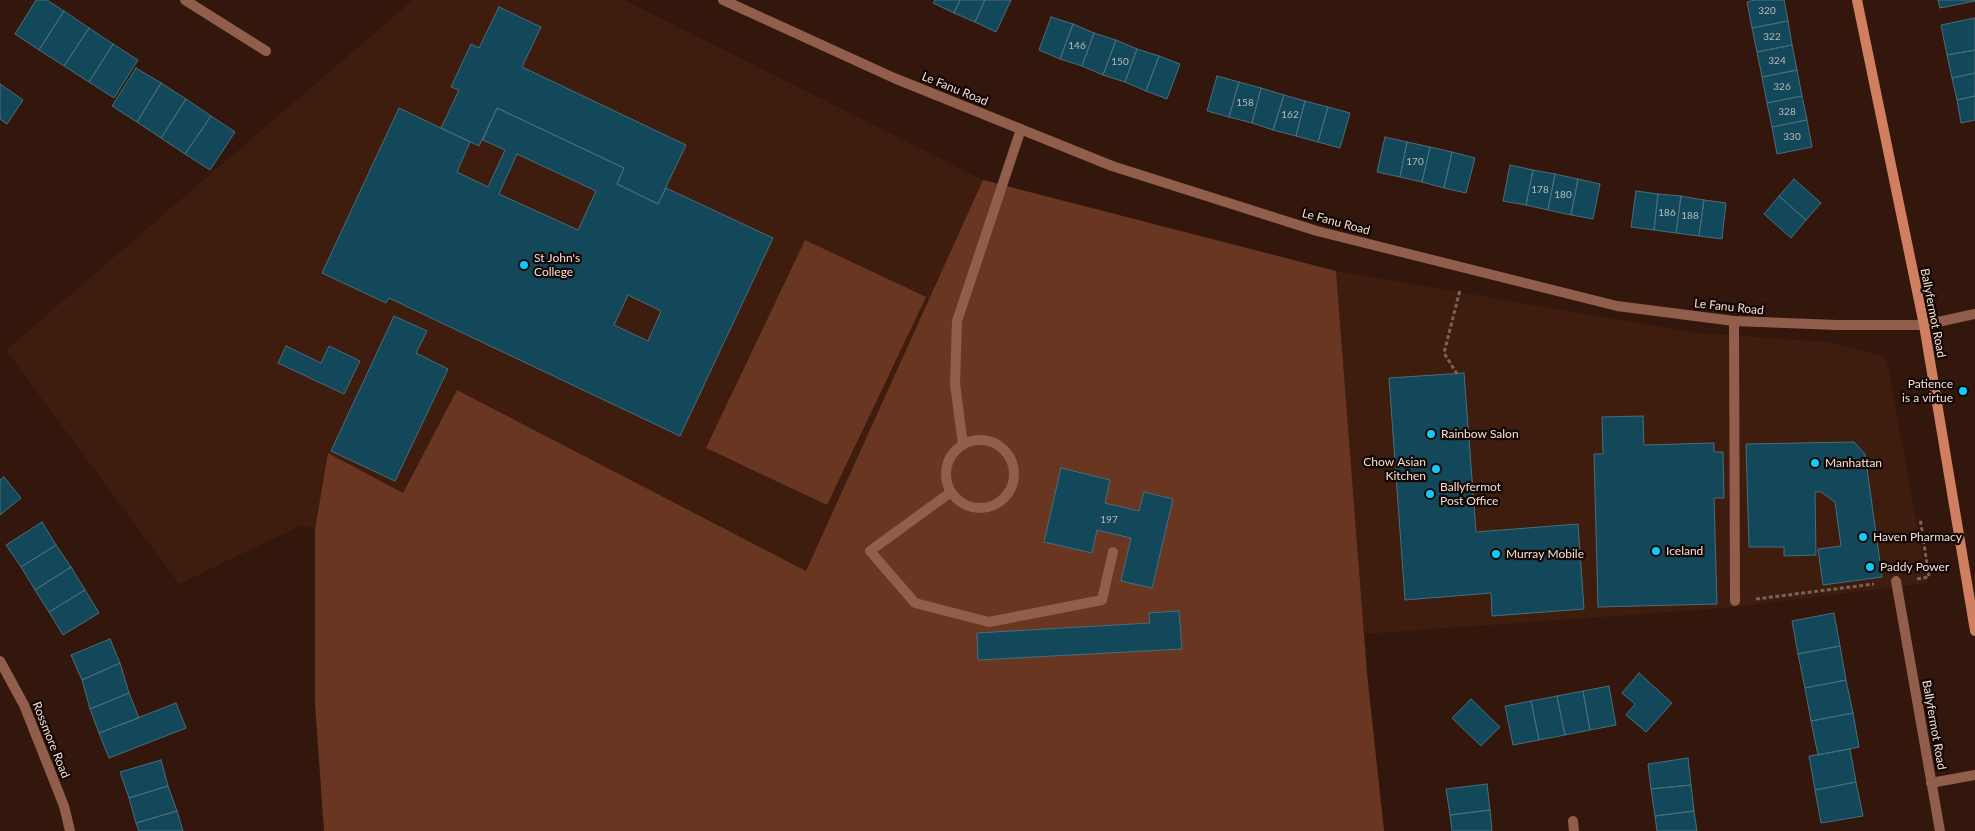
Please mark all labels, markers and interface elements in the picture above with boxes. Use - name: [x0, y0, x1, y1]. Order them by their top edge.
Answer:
- house number: 320: [1758, 5, 1776, 17]
- house number: 322: [1763, 31, 1781, 43]
- house number: 146: [1068, 40, 1086, 52]
- house number: 324: [1768, 55, 1786, 67]
- house number: 150: [1111, 56, 1129, 68]
- street label: Le Fanu Road: [920, 69, 990, 109]
- house number: 326: [1773, 81, 1791, 93]
- house number: 158: [1236, 97, 1254, 109]
- house number: 328: [1778, 106, 1796, 118]
- house number: 162: [1281, 109, 1299, 121]
- house number: 330: [1783, 131, 1801, 143]
- house number: 170: [1406, 156, 1424, 168]
- house number: 178: [1531, 184, 1549, 196]
- house number: 180: [1554, 189, 1572, 201]
- street label: Le Fanu Road: [1300, 206, 1372, 238]
- house number: 186: [1658, 207, 1676, 219]
- house number: 188: [1681, 210, 1699, 222]
- place label: St John's College: [534, 251, 580, 279]
- marker: St John's College: [518, 259, 530, 271]
- street label: Ballyfermot Road: [1917, 267, 1949, 359]
- street label: Le Fanu Road: [1693, 296, 1765, 318]
- place label: Patience is a virtue: [1902, 377, 1953, 405]
- marker: Patience is a virtue: [1957, 385, 1969, 397]
- place label: Rainbow Salon: [1441, 427, 1519, 441]
- marker: Rainbow Salon: [1425, 428, 1437, 440]
- place label: Chow Asian Kitchen: [1363, 455, 1426, 483]
- place label: Manhattan: [1825, 456, 1882, 470]
- marker: Manhattan: [1809, 457, 1821, 469]
- marker: Chow Asian Kitchen: [1430, 463, 1442, 475]
- place label: Ballyfermot Post Office: [1440, 480, 1501, 508]
- marker: Ballyfermot Post Office: [1424, 488, 1436, 500]
- house number: 197: [1100, 514, 1118, 526]
- place label: Haven Pharmacy: [1873, 530, 1962, 544]
- marker: Haven Pharmacy: [1857, 531, 1869, 543]
- place label: Iceland: [1666, 544, 1703, 558]
- marker: Iceland: [1650, 545, 1662, 557]
- place label: Murray Mobile: [1506, 547, 1584, 561]
- marker: Murray Mobile: [1490, 548, 1502, 560]
- place label: Paddy Power: [1880, 560, 1949, 574]
- marker: Paddy Power: [1864, 561, 1876, 573]
- street label: Ballyfermot Road: [1919, 679, 1949, 771]
- street label: Rossmore Road: [29, 700, 73, 780]

